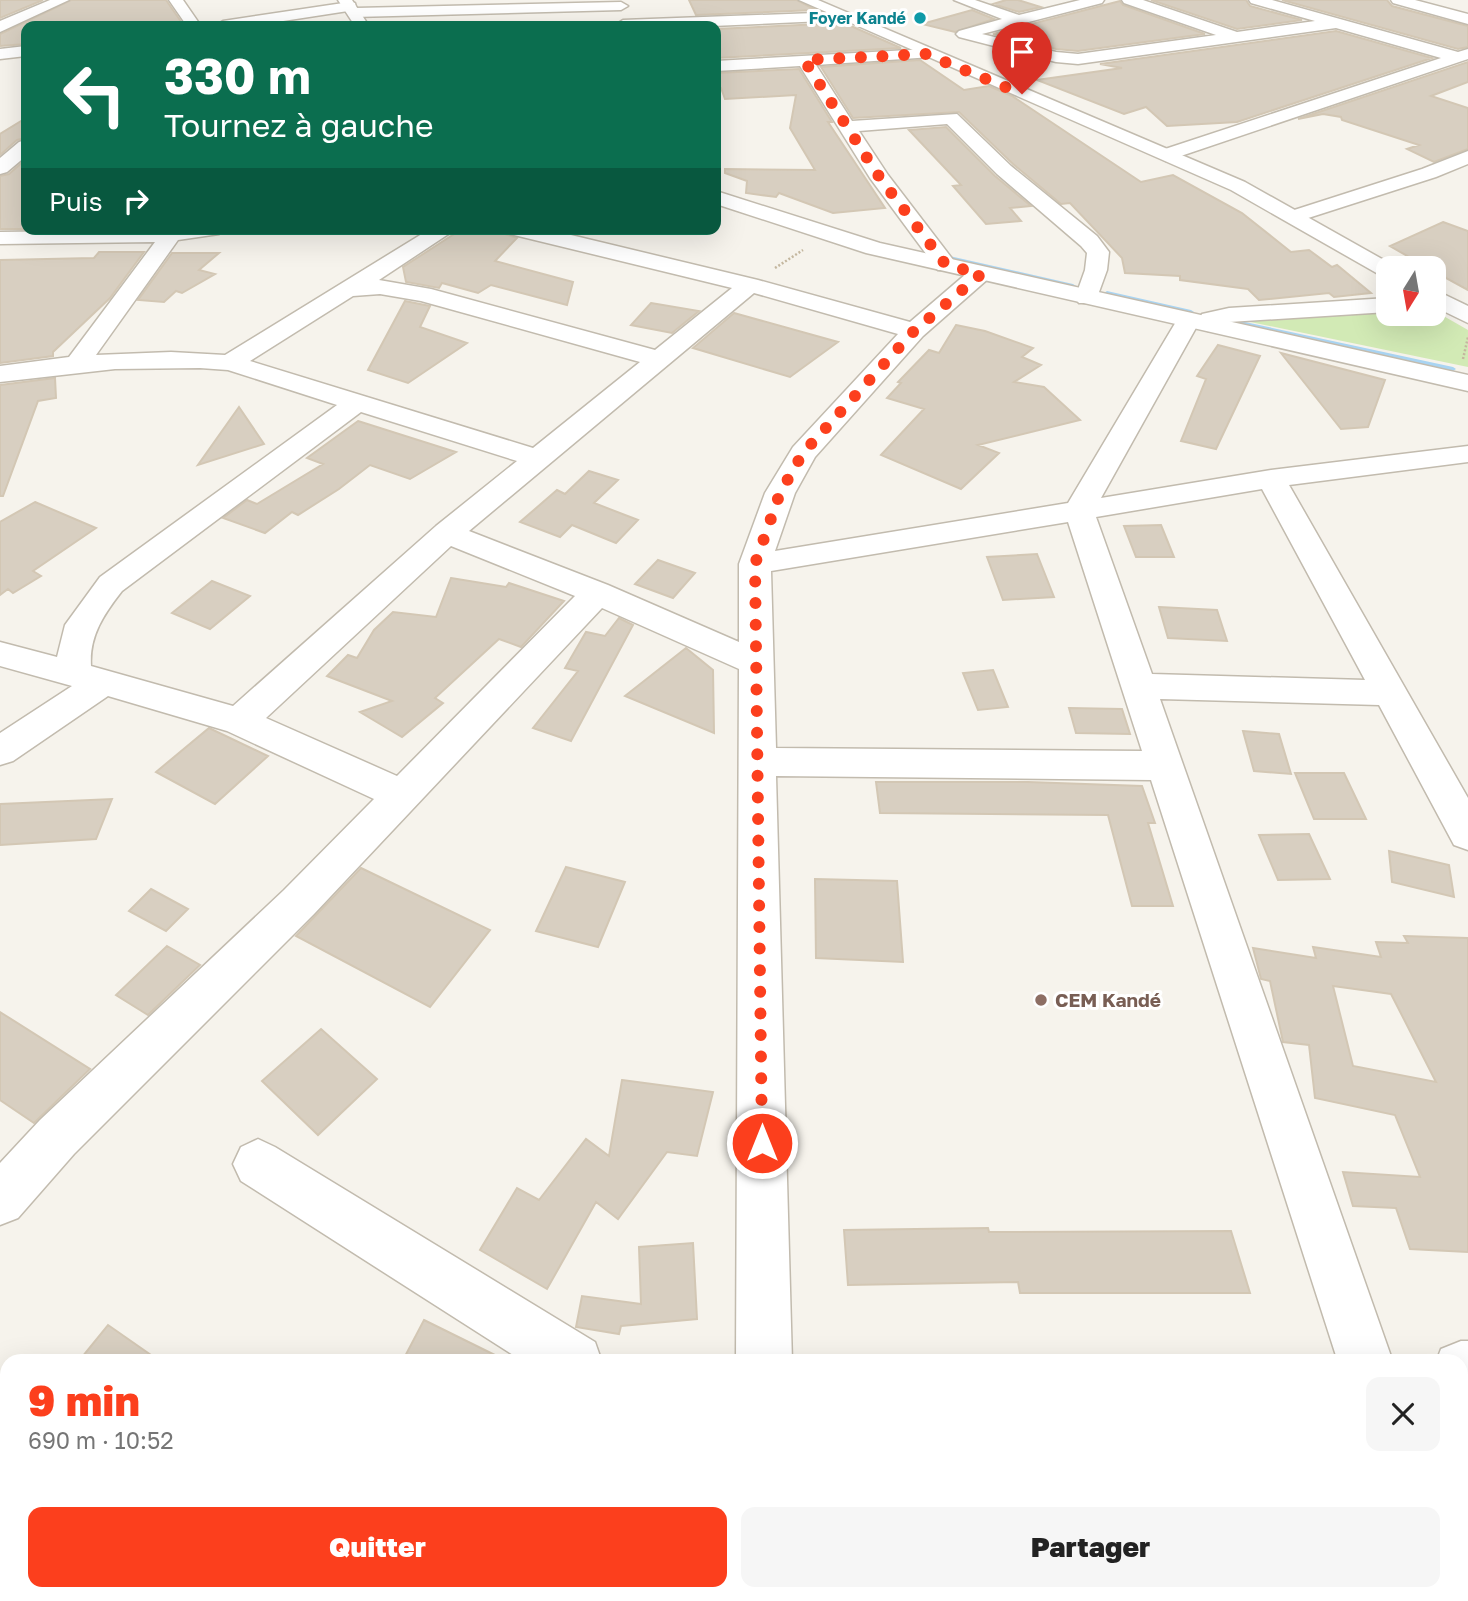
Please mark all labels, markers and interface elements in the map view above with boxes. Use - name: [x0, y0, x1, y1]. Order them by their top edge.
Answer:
- place label: Foyer Kandé: [809, 8, 906, 28]
- marker: Foyer Kandé: [912, 10, 928, 26]
- pin: [992, 22, 1052, 94]
- icon: arrive: [1003, 33, 1041, 71]
- text: 330 m: [164, 46, 311, 105]
- icon: left: [49, 49, 140, 140]
- text: Tournez à gauche: [164, 106, 433, 144]
- icon: right: [117, 182, 155, 220]
- text: Puis: [49, 186, 103, 217]
- north arrow: [1376, 256, 1446, 326]
- map controls: [1376, 256, 1446, 326]
- place label: CEM Kandé: [1055, 988, 1161, 1011]
- marker: CEM Kandé: [1033, 992, 1049, 1008]
- position arrow: [725, 1106, 799, 1180]
- text: 9 min: [28, 1375, 140, 1425]
- button: close: [1366, 1377, 1440, 1451]
- text: 690 m · 10:52: [28, 1426, 174, 1454]
- button: Quitter: [28, 1507, 727, 1587]
- button: Partager: [741, 1507, 1440, 1587]

